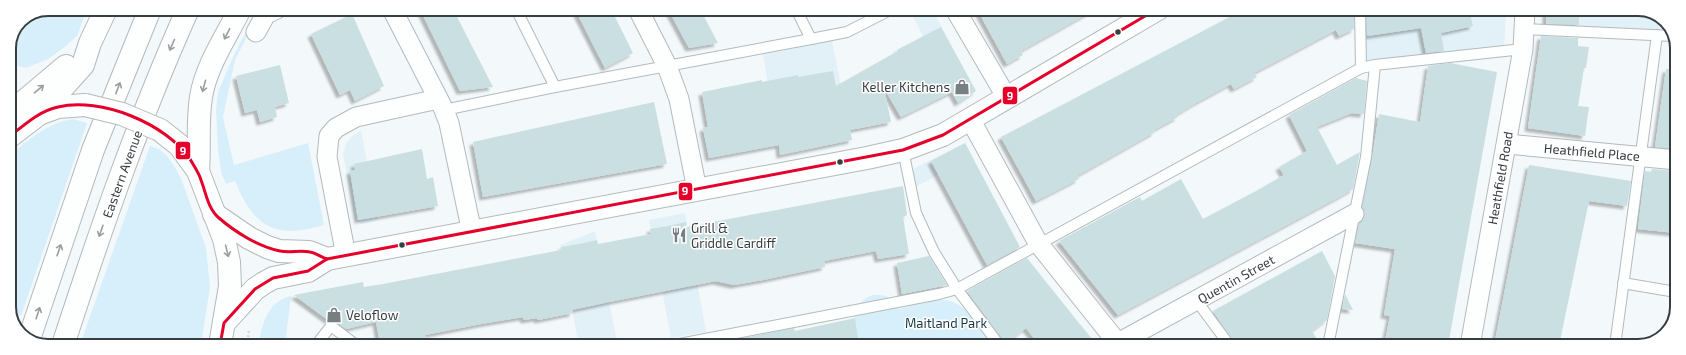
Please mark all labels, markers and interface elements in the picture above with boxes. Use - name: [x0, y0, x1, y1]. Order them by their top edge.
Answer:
- unlabelled marker: [1113, 27, 1123, 37]
- one-way arrow: [223, 28, 230, 40]
- one-way arrow: [168, 38, 176, 50]
- shop icon: Keller Kitchens: [953, 78, 971, 96]
- place label: Keller Kitchens: [862, 79, 950, 95]
- one-way arrow: [200, 80, 207, 93]
- one-way arrow: [114, 83, 122, 95]
- one-way arrow: [34, 85, 45, 94]
- line badge: 9: [1002, 86, 1018, 105]
- text: 9: [1007, 89, 1013, 102]
- street label: Eastern Avenue: [99, 128, 145, 220]
- street label: Heathfield Road: [1484, 130, 1516, 226]
- street label: Heathfield Place: [1543, 140, 1641, 164]
- line badge: 9: [175, 141, 191, 160]
- text: 9: [180, 144, 186, 157]
- unlabelled marker: [835, 157, 845, 167]
- line badge: 9: [678, 182, 693, 201]
- text: 9: [682, 184, 688, 197]
- place label: Grill & Griddle Cardiff: [691, 220, 777, 251]
- one-way arrow: [97, 225, 104, 238]
- restaurant icon: Grill & Griddle Cardiff: [670, 226, 688, 244]
- unlabelled marker: [397, 240, 407, 250]
- one-way arrow: [56, 243, 63, 256]
- one-way arrow: [223, 244, 231, 257]
- street label: Quentin Street: [1195, 251, 1277, 307]
- one-way arrow: [35, 306, 42, 319]
- shop icon: Veloflow: [325, 306, 343, 324]
- place label: Veloflow: [346, 307, 399, 323]
- park label: Maitland Park: [905, 315, 987, 331]

